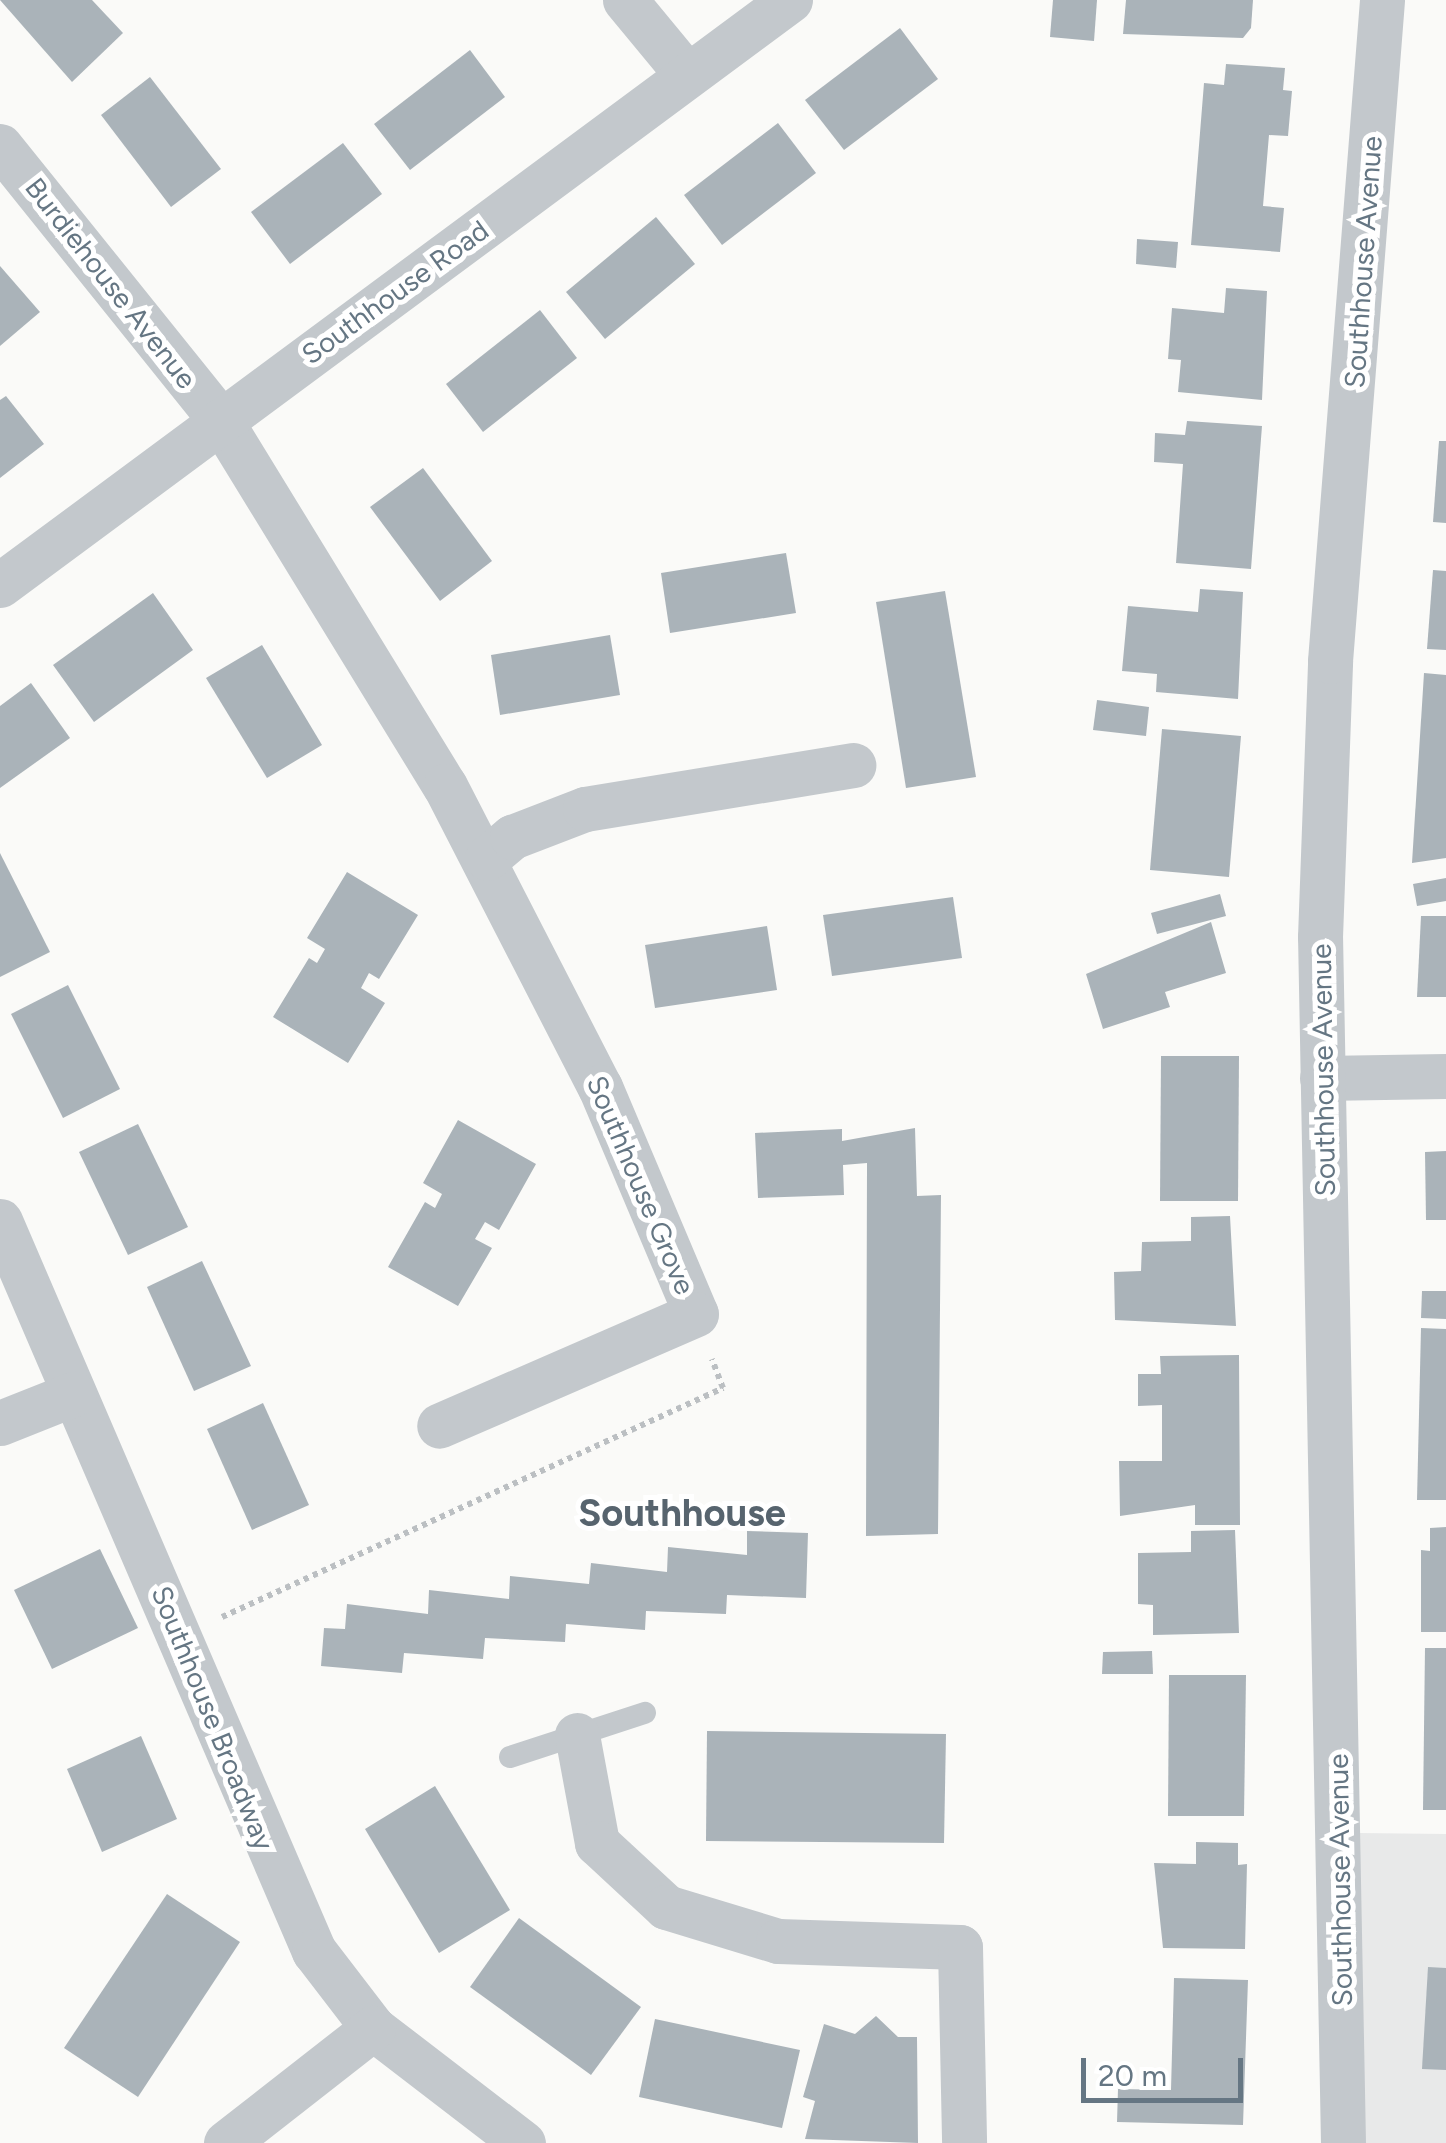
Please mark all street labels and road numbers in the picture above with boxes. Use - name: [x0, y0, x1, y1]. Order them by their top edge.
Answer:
- street label: Southhouse Avenue: [1337, 135, 1389, 389]
- street label: Burdiehouse Avenue: [18, 171, 204, 395]
- street label: Southhouse Road: [295, 213, 495, 371]
- street label: Southhouse Avenue: [1304, 943, 1342, 1197]
- street label: Southhouse Grove: [580, 1071, 702, 1299]
- street label: Southhouse Broadway: [145, 1581, 281, 1855]
- street label: Southhouse Avenue: [1321, 1753, 1359, 2007]

